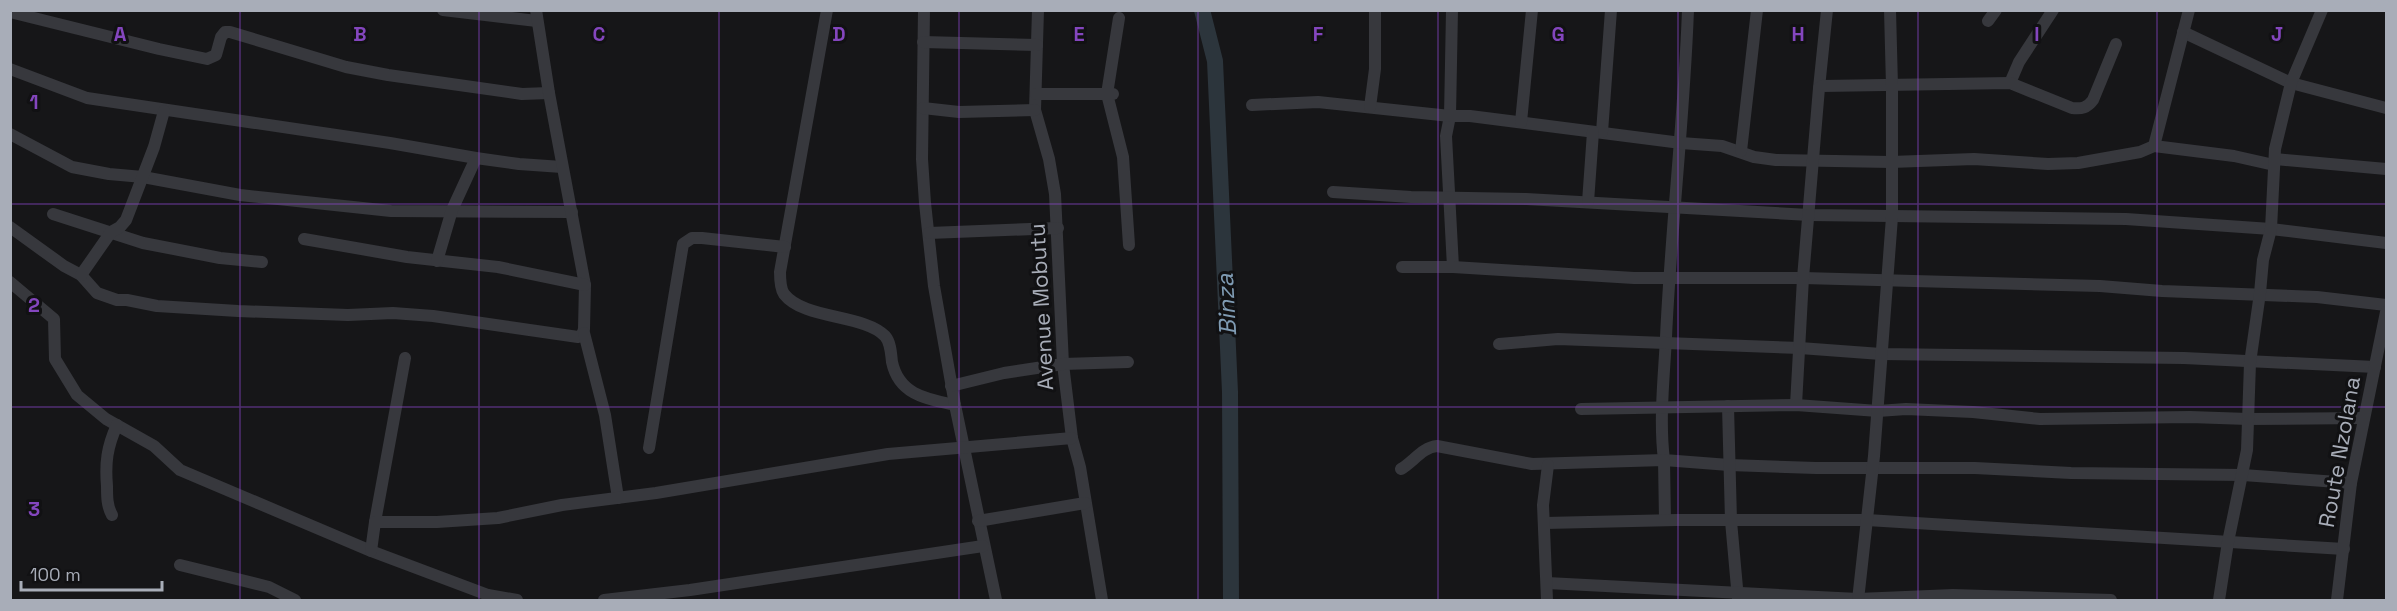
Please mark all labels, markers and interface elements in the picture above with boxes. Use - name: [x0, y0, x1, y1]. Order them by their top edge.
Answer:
- text: A: [114, 21, 127, 47]
- text: B: [353, 21, 367, 47]
- text: C: [593, 21, 606, 47]
- text: D: [832, 21, 846, 47]
- text: E: [1073, 21, 1085, 47]
- text: F: [1313, 21, 1324, 47]
- text: G: [1551, 21, 1565, 47]
- text: H: [1791, 21, 1805, 47]
- text: I: [2034, 21, 2040, 47]
- text: J: [2271, 21, 2283, 47]
- text: 1: [29, 89, 39, 115]
- street label: Avenue Mobutu: [1023, 223, 1059, 391]
- water label: Binza: [1209, 273, 1243, 337]
- text: 2: [28, 292, 40, 318]
- street label: Route Nzolana: [2312, 374, 2366, 530]
- text: 3: [28, 496, 40, 522]
- scale bar: [21, 554, 162, 592]
- text: 100 m: [30, 563, 81, 586]

